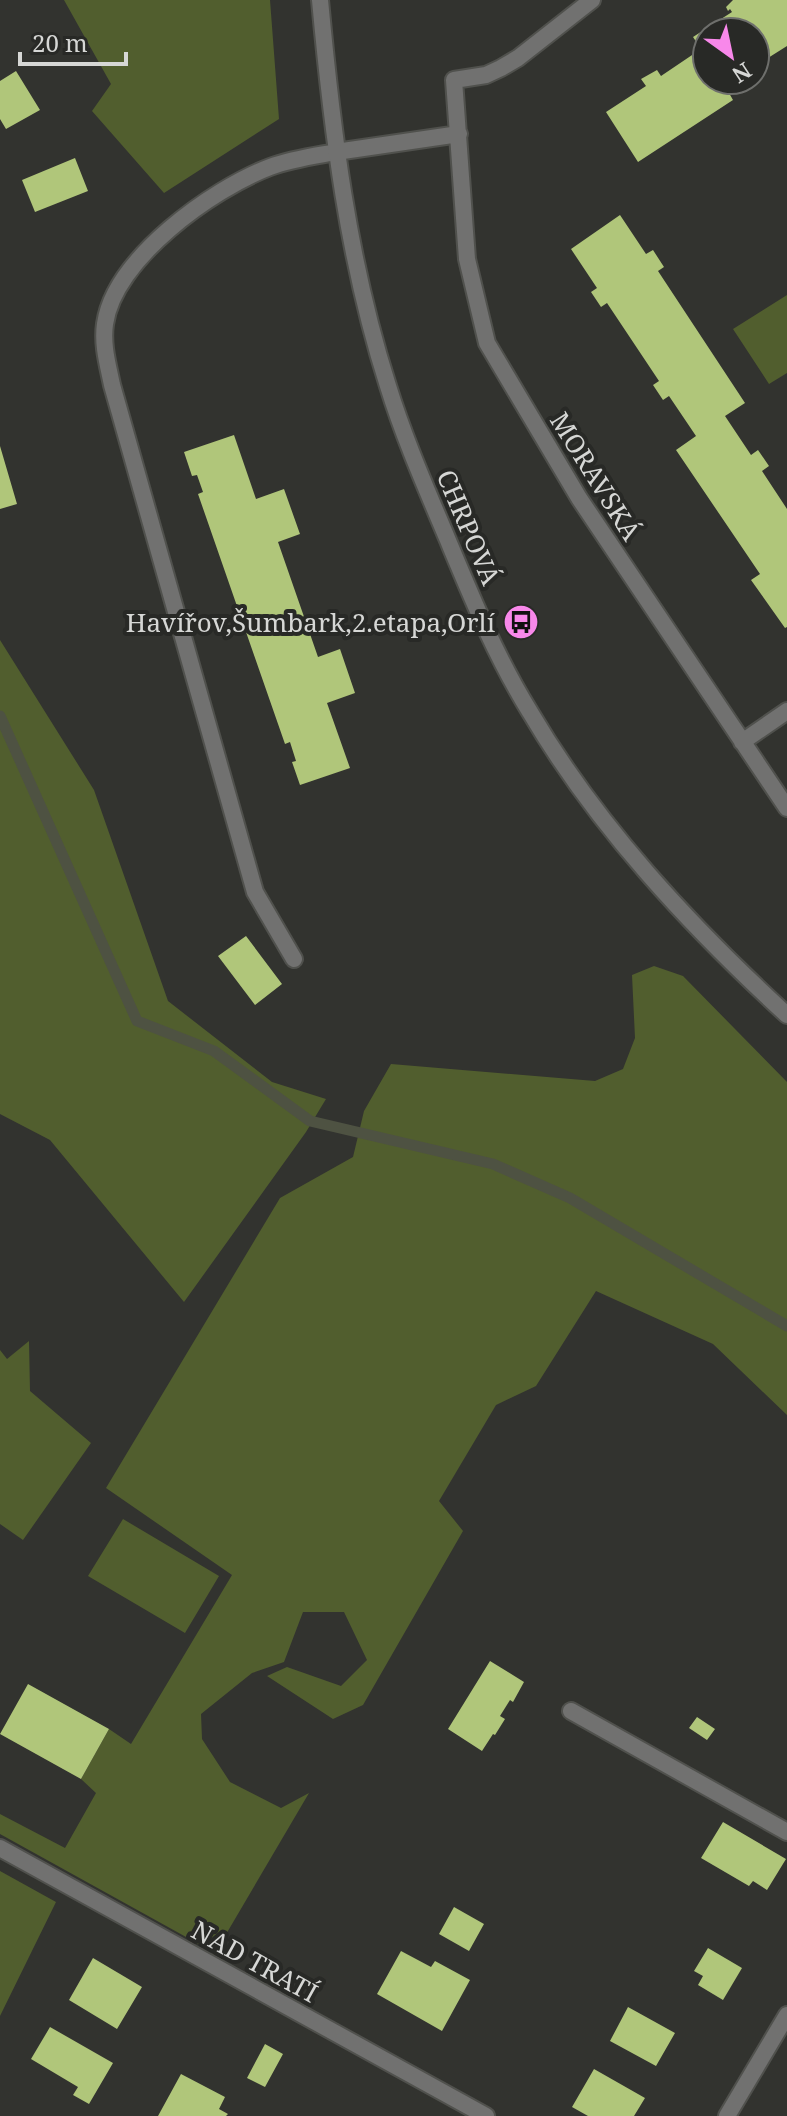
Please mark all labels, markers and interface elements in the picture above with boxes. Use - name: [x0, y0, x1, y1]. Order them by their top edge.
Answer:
- scale bar: [20, 16, 126, 66]
- north arrow: [691, 16, 771, 96]
- text: 20 m: [32, 26, 88, 59]
- text: N: [727, 56, 758, 91]
- street label: MORAVSKÁ: [542, 405, 650, 548]
- street label: CHRPOVÁ: [429, 464, 510, 591]
- bus stop icon: Havířov,Šumbark,2.etapa,Orlí: [502, 603, 540, 641]
- place label: Havířov,Šumbark,2.etapa,Orlí: [126, 604, 496, 640]
- street label: NAD TRATÍ: [185, 1912, 325, 2010]

